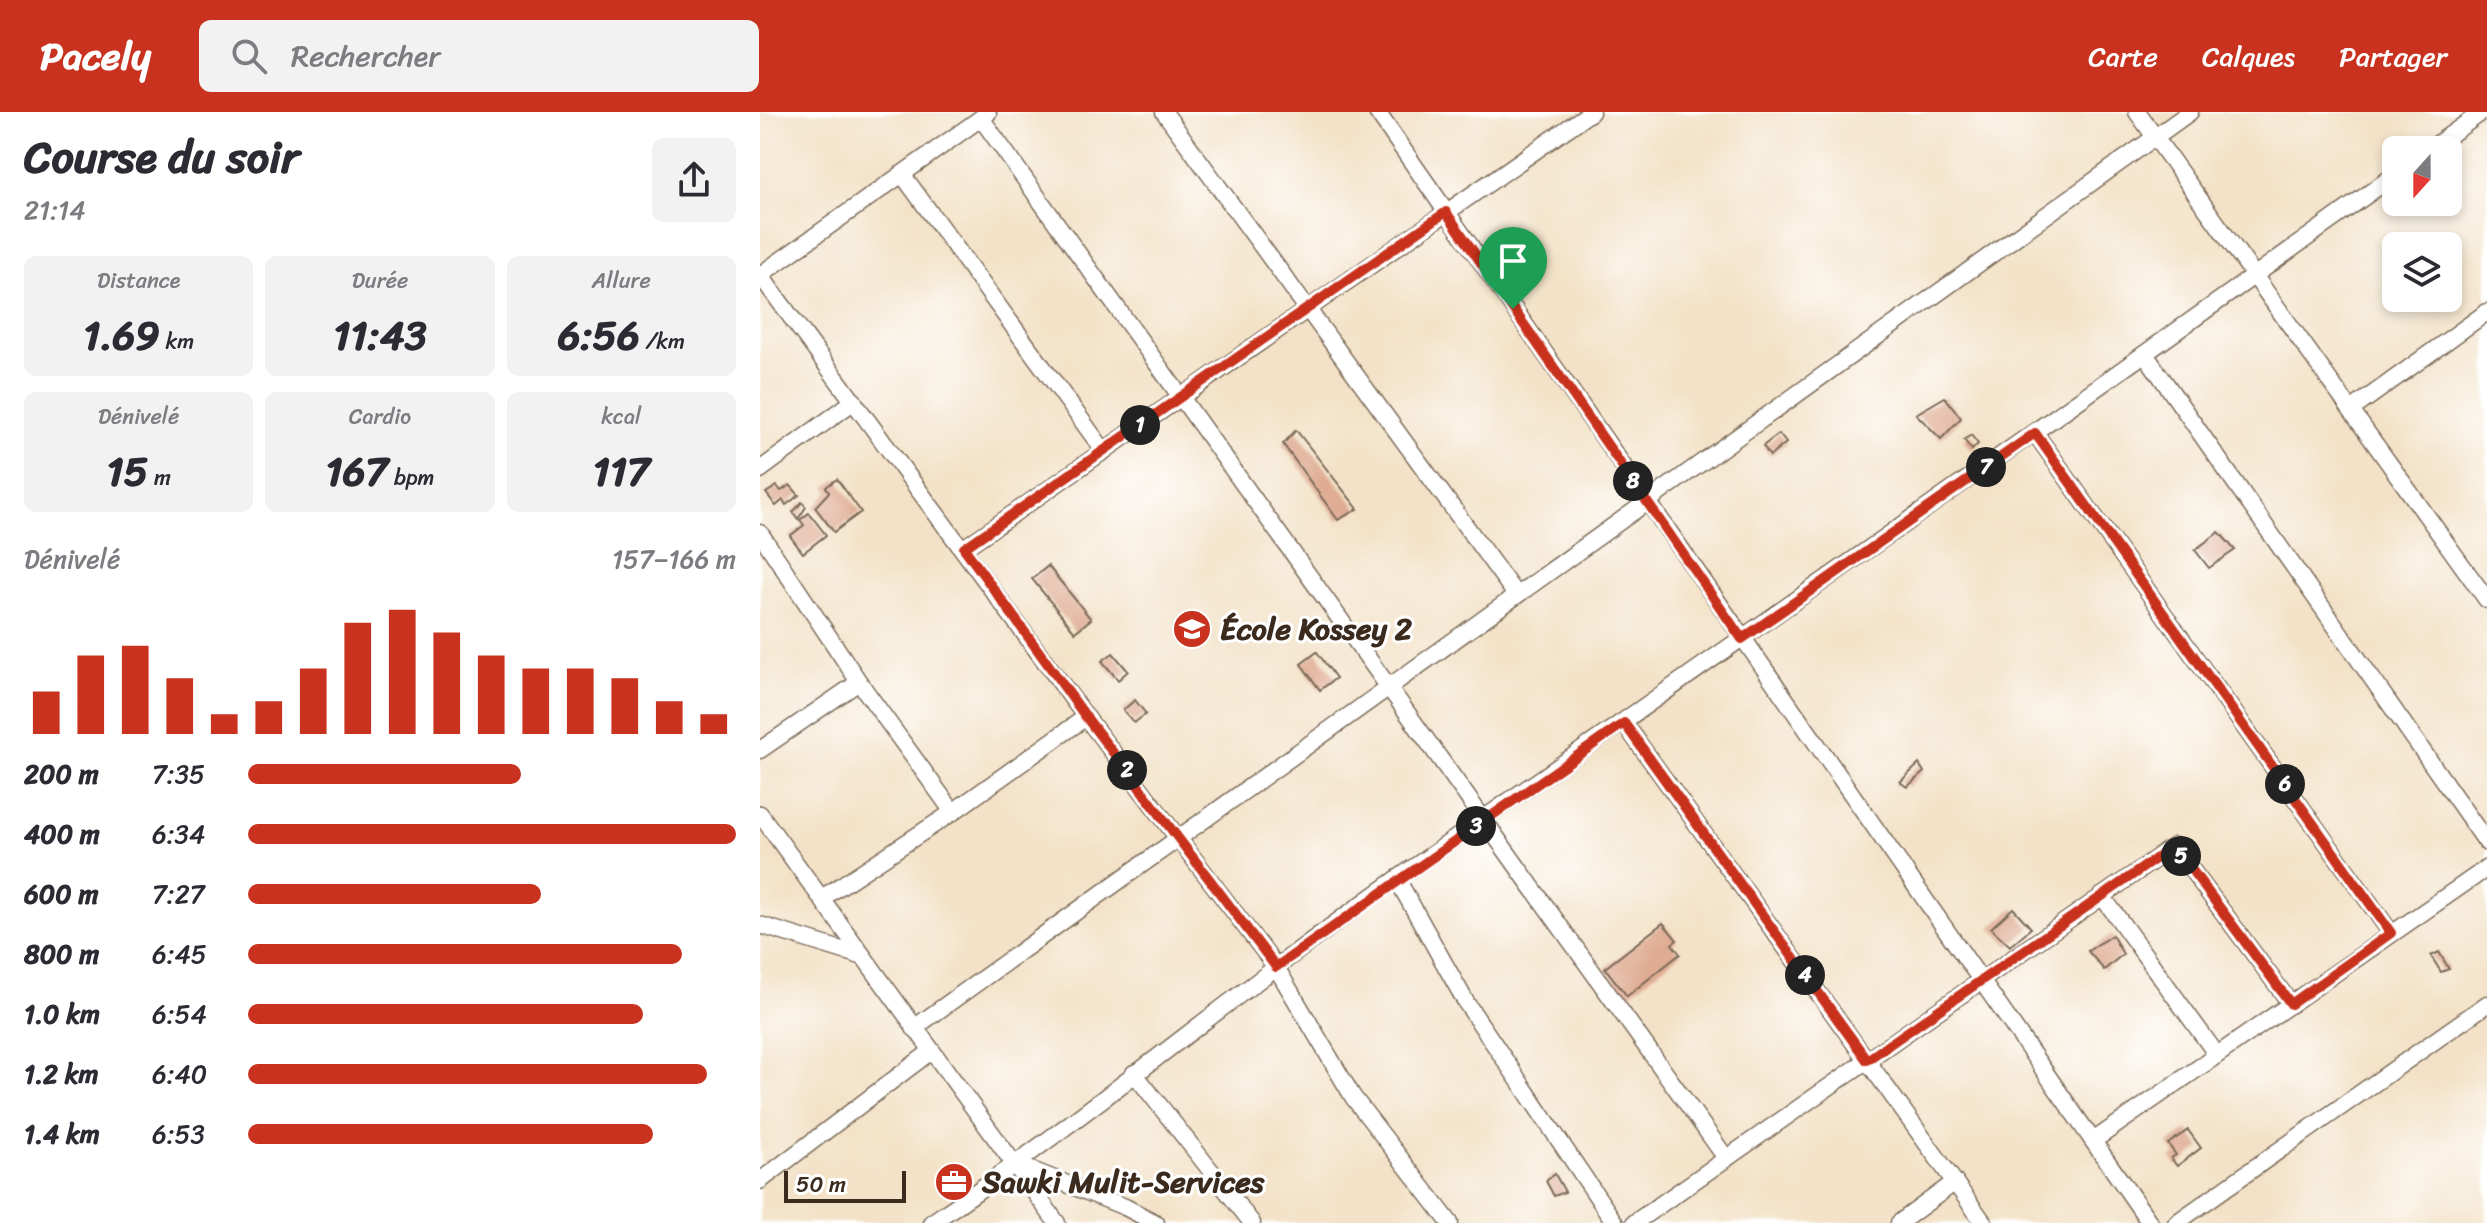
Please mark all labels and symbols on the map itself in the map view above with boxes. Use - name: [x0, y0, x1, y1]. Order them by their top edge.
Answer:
- north arrow: [2382, 136, 2462, 216]
- pin: [1479, 227, 1547, 309]
- pin: 1: [1120, 405, 1160, 445]
- pin: 7: [1966, 447, 2006, 487]
- pin: 8: [1613, 461, 1653, 501]
- place label: École Kossey 2: [1220, 602, 1413, 656]
- school or university icon: École Kossey 2: [1171, 608, 1213, 650]
- pin: 2: [1107, 750, 1147, 790]
- pin: 6: [2265, 764, 2305, 804]
- pin: 3: [1456, 806, 1496, 846]
- pin: 5: [2161, 836, 2201, 876]
- pin: 4: [1785, 955, 1825, 995]
- place label: Sawki Mulit-Services: [981, 1155, 1266, 1209]
- office icon: Sawki Mulit-Services: [933, 1161, 975, 1203]
- scale bar: [784, 1167, 906, 1203]

